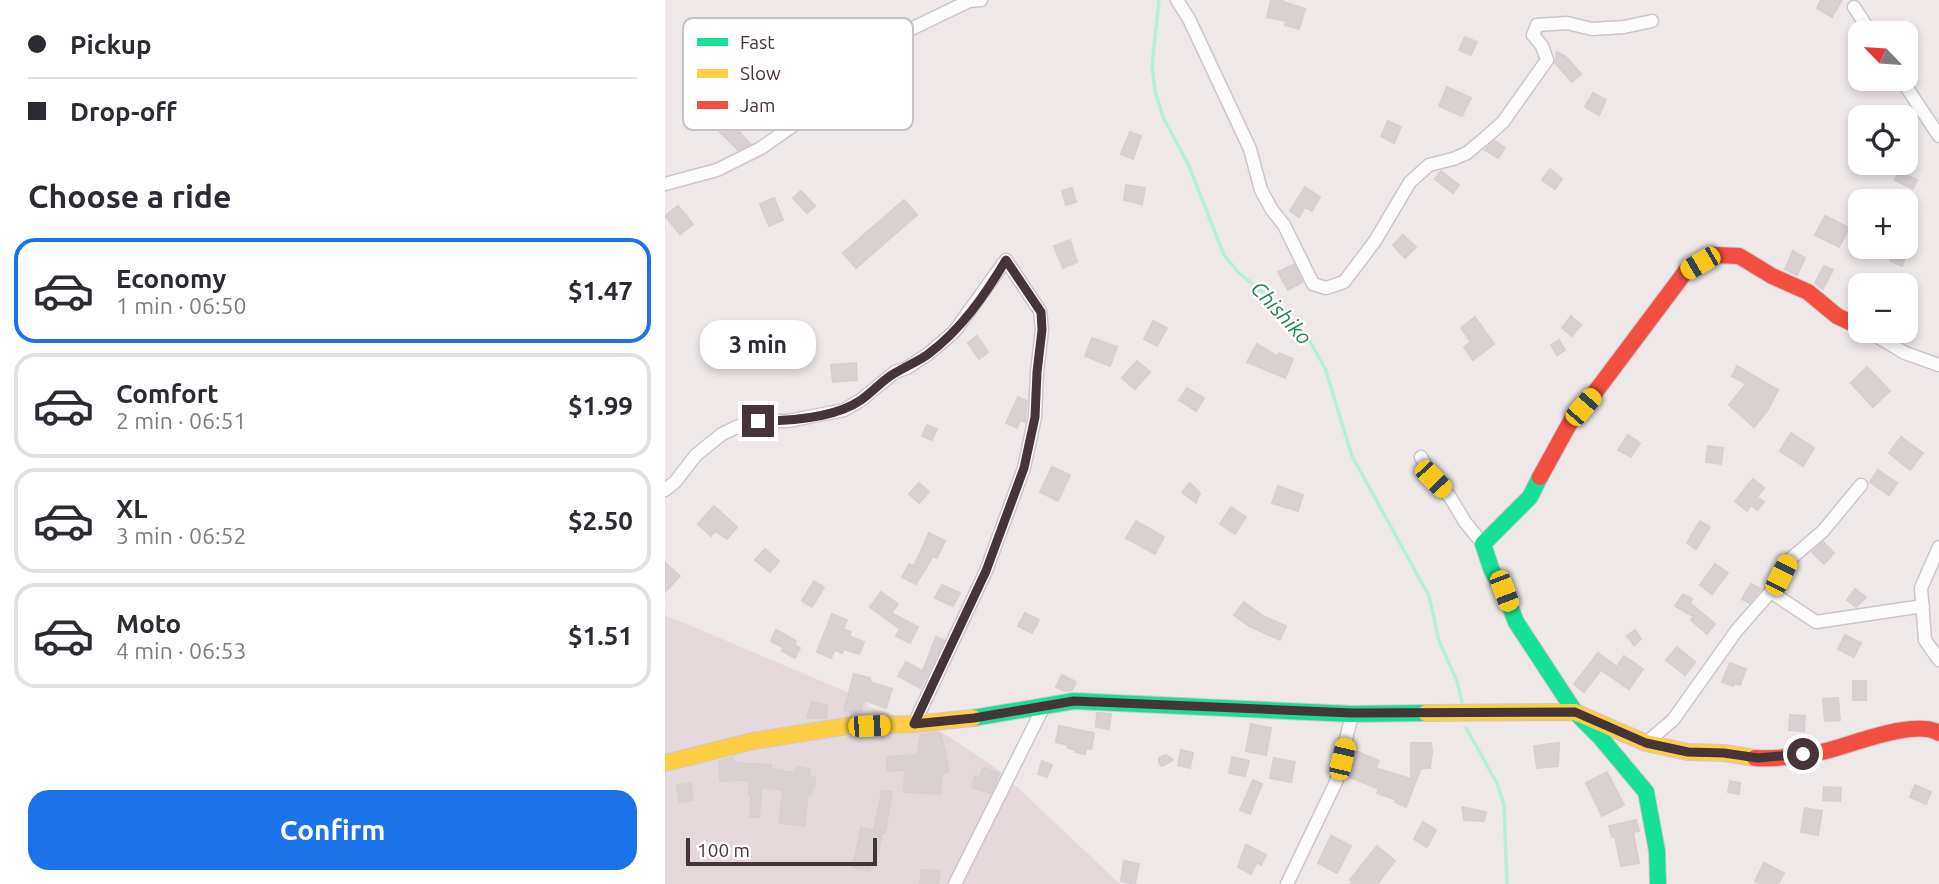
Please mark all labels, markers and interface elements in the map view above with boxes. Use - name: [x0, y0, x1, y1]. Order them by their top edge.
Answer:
- legend: [683, 18, 913, 130]
- north arrow: [1848, 21, 1918, 91]
- map controls: [1848, 21, 1918, 343]
- text: Pickup: [70, 30, 152, 59]
- text: Fast: [740, 31, 775, 53]
- text: Slow: [740, 62, 781, 84]
- text: Jam: [740, 94, 776, 116]
- text: Drop-off: [70, 97, 177, 126]
- button: locate: [1848, 105, 1918, 175]
- text: Choose a ride: [28, 178, 231, 214]
- button: +: [1848, 189, 1918, 259]
- car: [1677, 243, 1724, 283]
- icon: car: [32, 259, 95, 322]
- text: Economy: [116, 264, 226, 293]
- button: −: [1848, 273, 1918, 343]
- text: $1.47: [568, 276, 633, 305]
- water label: Chishiko: [1247, 276, 1317, 349]
- text: 1 min · 06:50: [116, 293, 247, 318]
- callout: 3 min: [700, 320, 816, 368]
- text: 3 min: [729, 332, 787, 357]
- icon: car: [32, 374, 95, 437]
- text: Comfort: [116, 379, 219, 408]
- car: [1562, 384, 1605, 430]
- text: $1.99: [568, 391, 633, 420]
- route end: [742, 405, 774, 437]
- text: 2 min · 06:51: [116, 408, 247, 433]
- car: [1411, 457, 1456, 501]
- icon: car: [32, 489, 95, 552]
- text: XL: [116, 494, 147, 523]
- text: $2.50: [568, 506, 633, 535]
- text: 3 min · 06:52: [116, 523, 247, 548]
- car: [1763, 552, 1800, 598]
- car: [1487, 568, 1522, 614]
- icon: car: [32, 604, 95, 667]
- text: Moto: [116, 609, 181, 638]
- text: $1.51: [568, 621, 633, 650]
- text: 4 min · 06:53: [116, 638, 247, 663]
- car: [848, 715, 891, 737]
- car: [1328, 736, 1357, 782]
- route start: [1787, 738, 1819, 770]
- button: Confirm: [28, 790, 637, 870]
- scale bar: [686, 835, 877, 867]
- text: 100 m: [697, 839, 750, 861]

